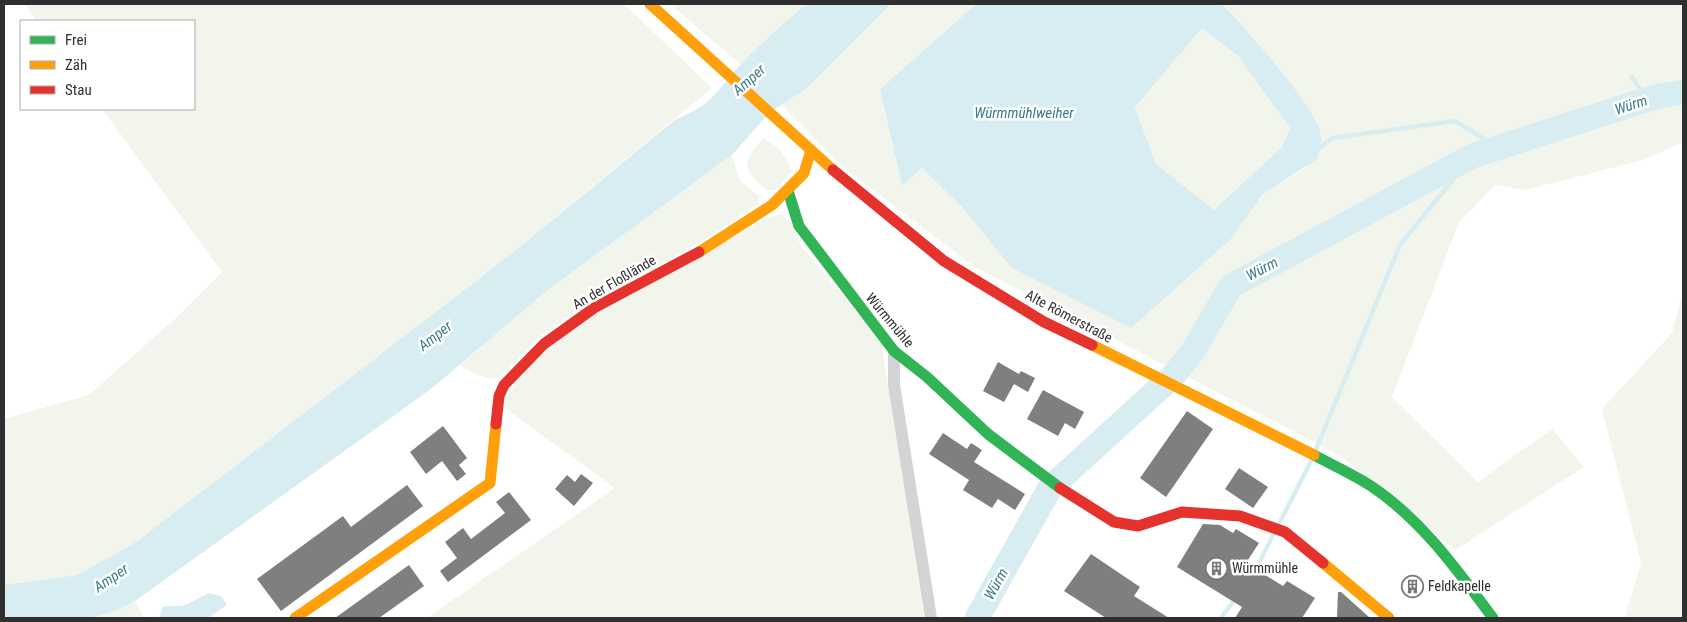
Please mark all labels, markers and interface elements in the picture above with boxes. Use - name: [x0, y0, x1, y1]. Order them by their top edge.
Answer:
- legend: [20, 20, 195, 110]
- text: Frei: [65, 31, 87, 49]
- text: Zäh: [65, 56, 87, 74]
- water label: Amper: [728, 60, 769, 100]
- text: Stau: [65, 81, 92, 99]
- water label: Würm: [1612, 91, 1650, 119]
- water label: Würmmühlweiher: [974, 104, 1074, 122]
- street label: An der Floßlände: [569, 251, 659, 312]
- water label: Würm: [1243, 253, 1281, 285]
- street label: Alte Römerstraße: [1023, 286, 1116, 346]
- street label: Würmmühle: [863, 290, 918, 351]
- water label: Amper: [414, 317, 456, 355]
- building icon: Würmmühle: [1204, 556, 1228, 580]
- water label: Amper: [89, 560, 132, 597]
- place label: Würmmühle: [1232, 560, 1298, 576]
- water label: Würm: [980, 565, 1012, 603]
- building icon: Feldkapelle: [1400, 574, 1424, 598]
- place label: Feldkapelle: [1428, 578, 1491, 594]

